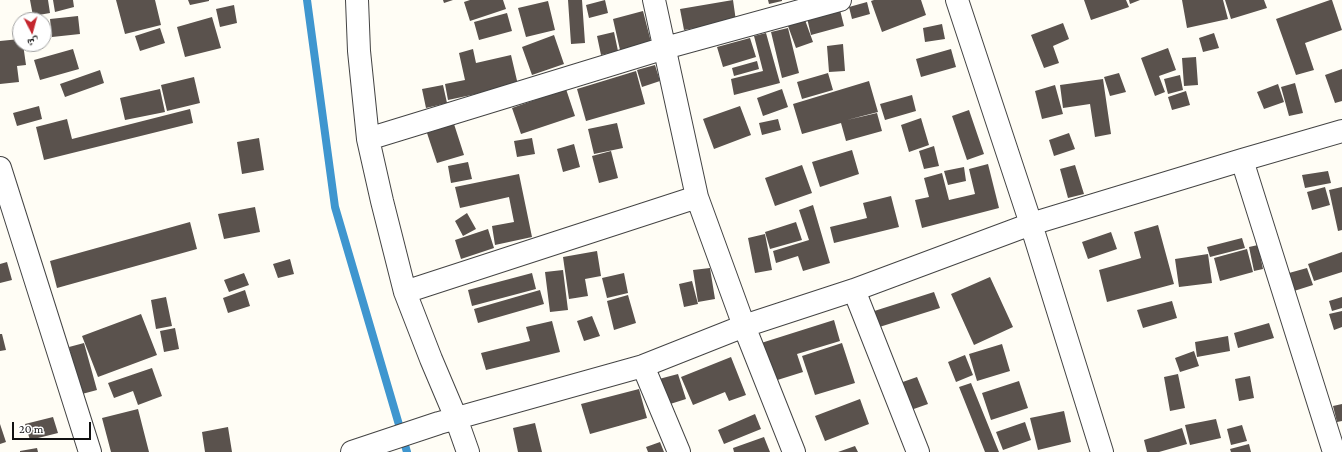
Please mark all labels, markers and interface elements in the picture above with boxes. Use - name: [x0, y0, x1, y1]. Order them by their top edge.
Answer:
- north arrow: [12, 12, 52, 52]
- text: ش: [27, 36, 40, 50]
- scale bar: [14, 414, 93, 440]
- text: 20 m: [19, 422, 43, 436]

